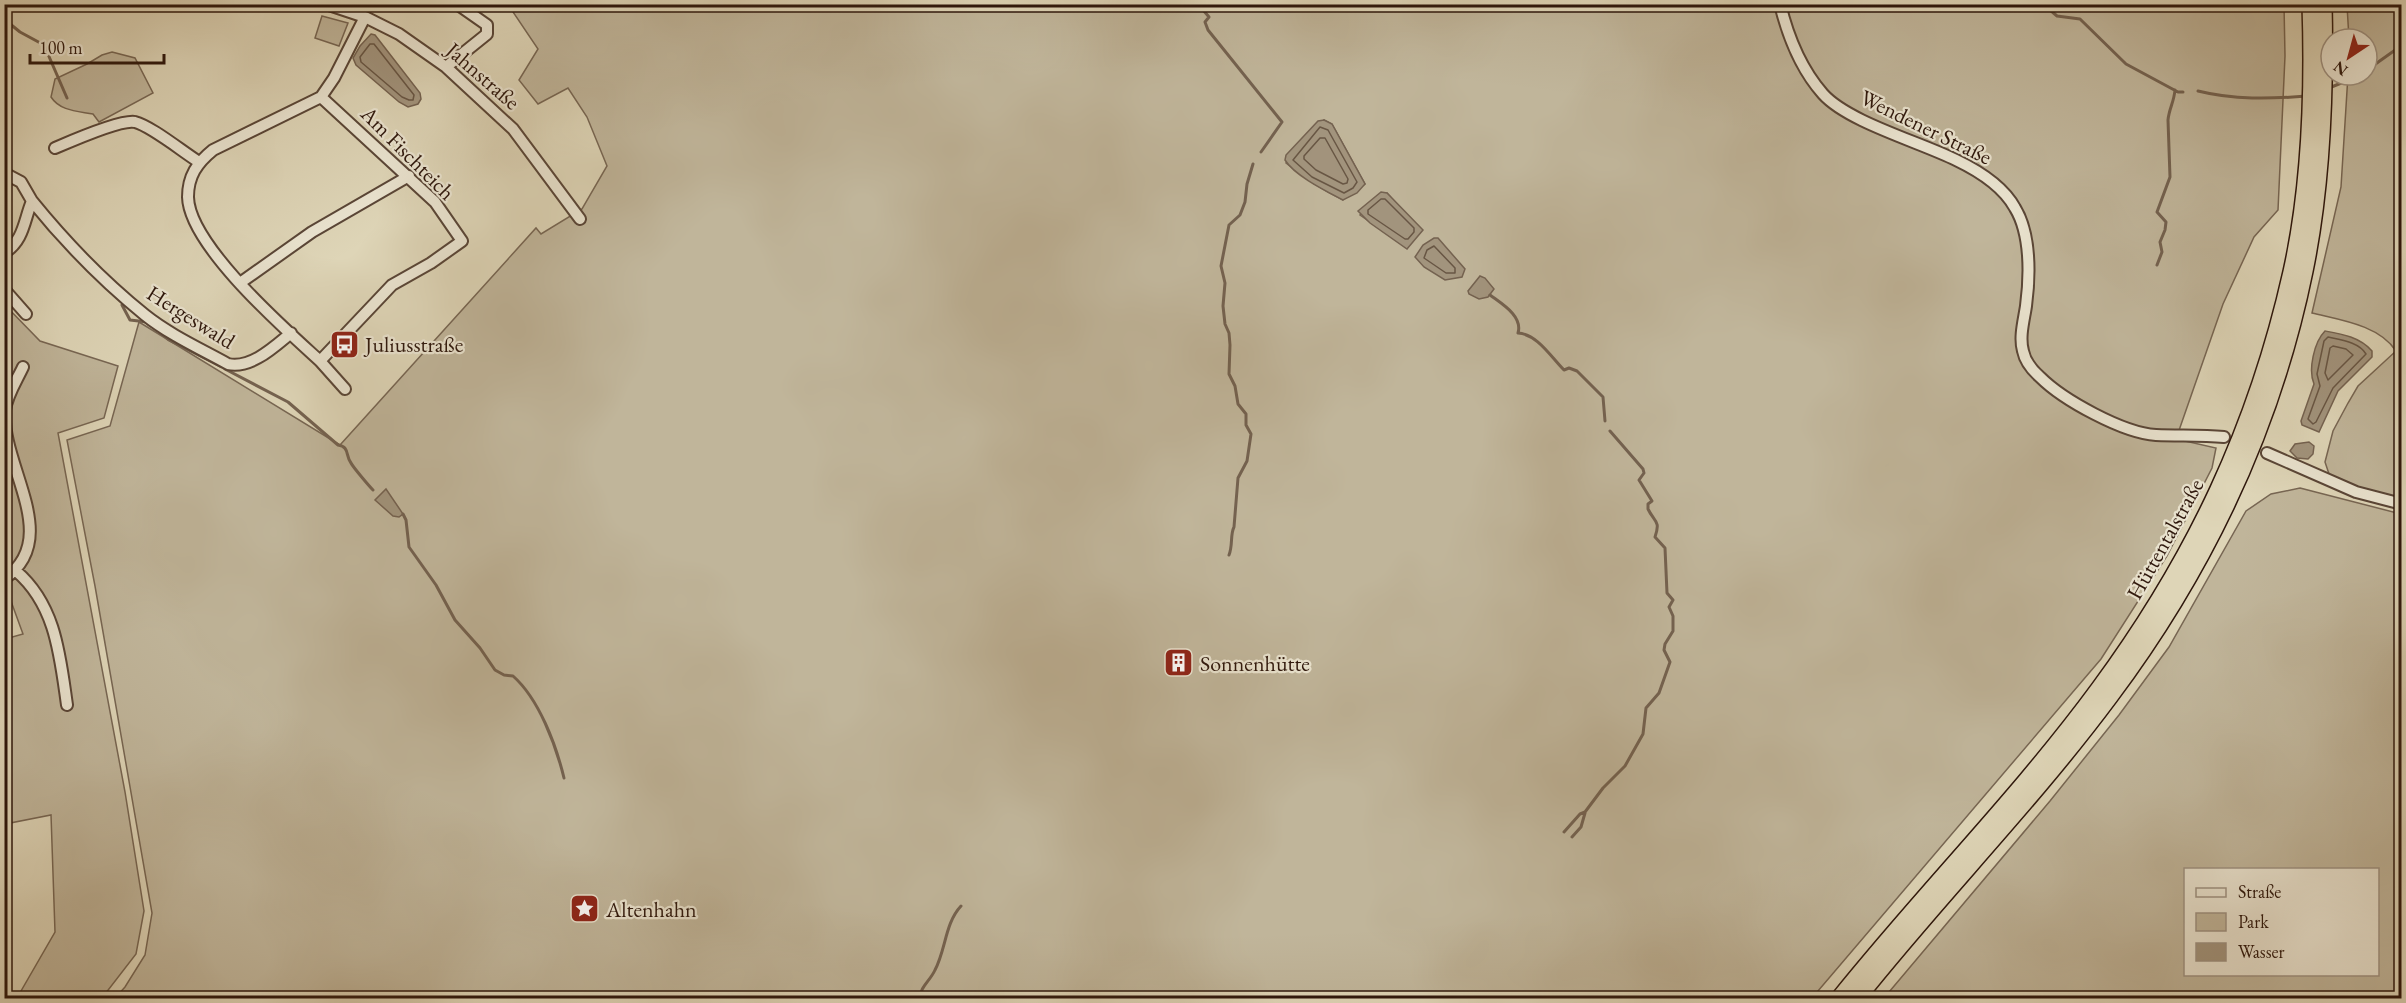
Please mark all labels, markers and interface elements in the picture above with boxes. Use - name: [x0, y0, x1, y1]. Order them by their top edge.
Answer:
- scale bar: [30, 27, 164, 65]
- north arrow: [2319, 27, 2379, 87]
- street label: Jahnstraße: [438, 35, 526, 116]
- text: 100 m: [39, 36, 83, 59]
- text: N: [2329, 56, 2352, 81]
- street label: Wendener Straße: [1855, 83, 1997, 171]
- street label: Am Fischteich: [354, 99, 461, 206]
- street label: Hergeswald: [141, 278, 241, 356]
- bus stop icon: Juliusstraße: [328, 328, 360, 360]
- place label: Juliusstraße: [363, 330, 464, 359]
- street label: Hüttentalstraße: [2120, 473, 2210, 605]
- building icon: Sonnenhütte: [1163, 647, 1195, 679]
- place label: Sonnenhütte: [1200, 649, 1310, 678]
- legend: [2184, 868, 2379, 976]
- text: Straße: [2238, 880, 2281, 903]
- place icon: Altenhahn: [569, 893, 601, 925]
- place label: Altenhahn: [605, 895, 697, 924]
- text: Park: [2238, 910, 2269, 933]
- text: Wasser: [2238, 940, 2285, 963]

